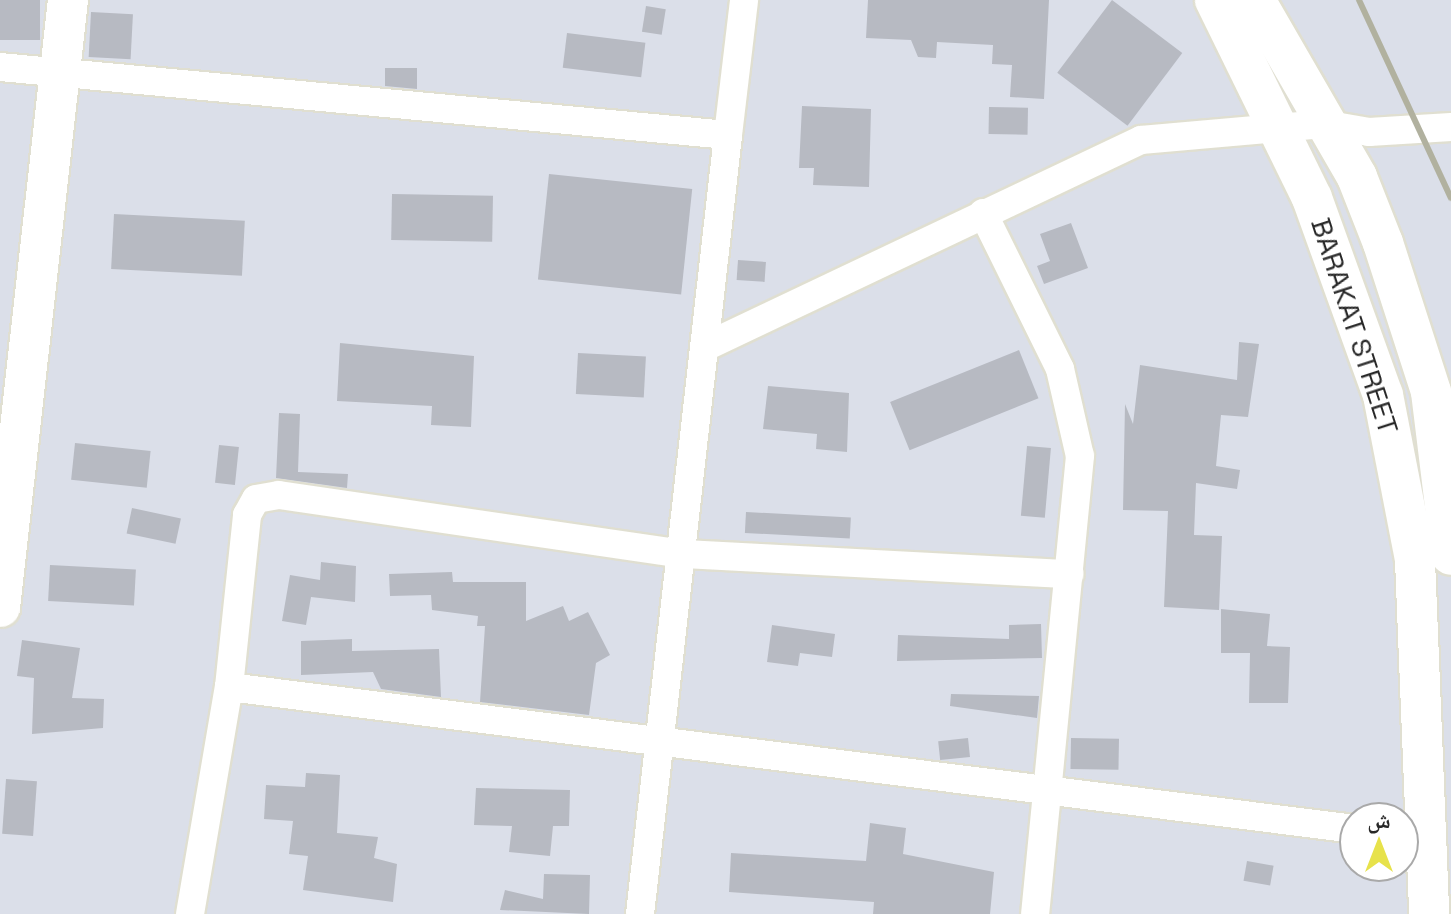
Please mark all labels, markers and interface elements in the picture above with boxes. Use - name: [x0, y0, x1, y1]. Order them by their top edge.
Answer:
- street label: BARAKAT STREET: [1304, 213, 1406, 439]
- north arrow: [1339, 802, 1419, 882]
- text: ش: [1367, 806, 1391, 834]

